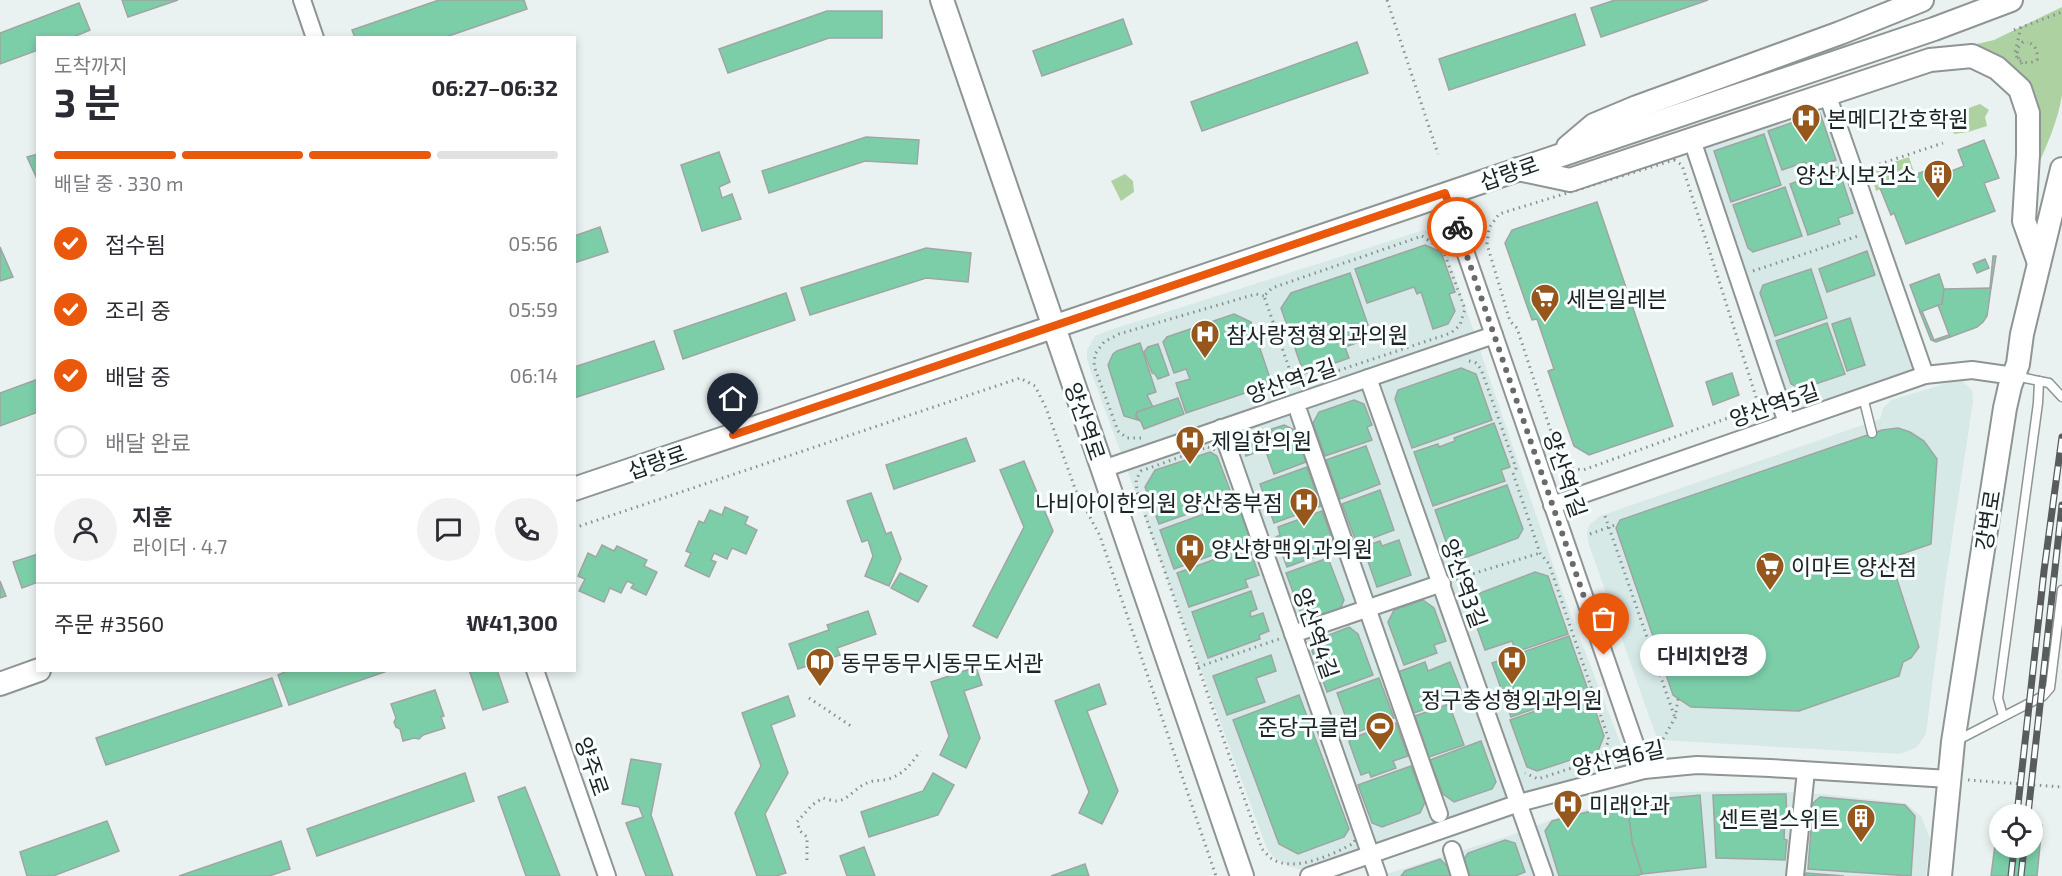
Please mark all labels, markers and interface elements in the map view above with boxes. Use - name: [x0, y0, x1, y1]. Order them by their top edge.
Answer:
- text: 도착까지: [54, 53, 128, 77]
- text: 06:27–06:32: [431, 74, 558, 100]
- text: 3 분: [54, 78, 120, 125]
- hospital icon: 본메디간호학원: [1790, 102, 1822, 144]
- place label: 본메디간호학원: [1827, 105, 1969, 131]
- street label: 삽량로: [1476, 150, 1542, 194]
- building icon: 양산시보건소: [1922, 158, 1954, 200]
- place label: 양산시보건소: [1796, 161, 1917, 187]
- text: 배달 중 · 330 m: [54, 171, 184, 195]
- courier: [1427, 197, 1487, 257]
- icon: bike: [1441, 211, 1474, 244]
- icon: check: [54, 227, 87, 260]
- text: 접수됨: [105, 231, 166, 257]
- text: 05:56: [508, 231, 558, 255]
- supermarket icon: 세븐일레븐: [1529, 282, 1561, 324]
- place label: 세븐일레븐: [1566, 285, 1667, 311]
- icon: check: [54, 293, 87, 326]
- text: 조리 중: [105, 297, 171, 323]
- text: 05:59: [508, 297, 558, 321]
- hospital icon: 참사랑정형외과의원: [1189, 318, 1221, 360]
- place label: 참사랑정형외과의원: [1226, 321, 1408, 347]
- street label: 양산역2길: [1243, 353, 1339, 407]
- icon: check: [54, 359, 87, 392]
- text: 배달 중: [105, 363, 171, 389]
- text: 06:14: [510, 363, 558, 387]
- pin: [707, 373, 758, 435]
- street label: 양산역5길: [1726, 377, 1822, 431]
- street label: 양산역로: [1061, 378, 1111, 464]
- icon: home: [716, 382, 749, 415]
- hospital icon: 제일한의원: [1174, 424, 1206, 466]
- place label: 제일한의원: [1211, 427, 1312, 453]
- street label: 양산역1길: [1539, 427, 1593, 521]
- text: 배달 완료: [105, 429, 191, 455]
- street label: 삽량로: [624, 439, 690, 483]
- hospital icon: 나비아이한의원 양산중부점: [1288, 486, 1320, 528]
- street label: 강변로: [1969, 488, 2005, 552]
- place label: 나비아이한의원 양산중부점: [1035, 489, 1283, 515]
- button: person: [54, 498, 117, 561]
- button: chat: [417, 498, 480, 561]
- button: phone: [495, 498, 558, 561]
- text: 지훈: [132, 503, 172, 529]
- hospital icon: 양산항맥외과의원: [1174, 532, 1206, 574]
- text: 라이더 · 4.7: [132, 534, 227, 558]
- place label: 양산항맥외과의원: [1211, 535, 1373, 561]
- street label: 양산역3길: [1437, 535, 1493, 631]
- supermarket icon: 이마트 양산점: [1754, 550, 1786, 592]
- place label: 이마트 양산점: [1791, 553, 1917, 579]
- street label: 양산역4길: [1289, 584, 1345, 682]
- pin: [1578, 593, 1629, 655]
- icon: bag: [1587, 602, 1620, 635]
- text: ₩41,300: [466, 609, 558, 635]
- text: 주문 #3560: [54, 610, 164, 636]
- callout: 다비치안경: [1640, 634, 1766, 676]
- text: 다비치안경: [1657, 643, 1749, 667]
- hospital icon: 정구충성형외과의원: [1496, 644, 1528, 686]
- library icon: 동무동무시동무도서관: [804, 646, 836, 688]
- place label: 동무동무시동무도서관: [841, 649, 1043, 675]
- place label: 정구충성형외과의원: [1421, 686, 1603, 712]
- sports icon: 준당구클럽: [1364, 710, 1396, 752]
- place label: 준당구클럽: [1258, 713, 1359, 739]
- street label: 양주로: [571, 733, 615, 799]
- street label: 양산역6길: [1570, 735, 1666, 779]
- hospital icon: 미래안과: [1552, 788, 1584, 830]
- place label: 미래안과: [1589, 791, 1670, 817]
- building icon: 센트럴스위트: [1845, 802, 1877, 844]
- map controls: [1989, 804, 2043, 858]
- button: locate: [1989, 804, 2043, 858]
- place label: 센트럴스위트: [1719, 805, 1840, 831]

